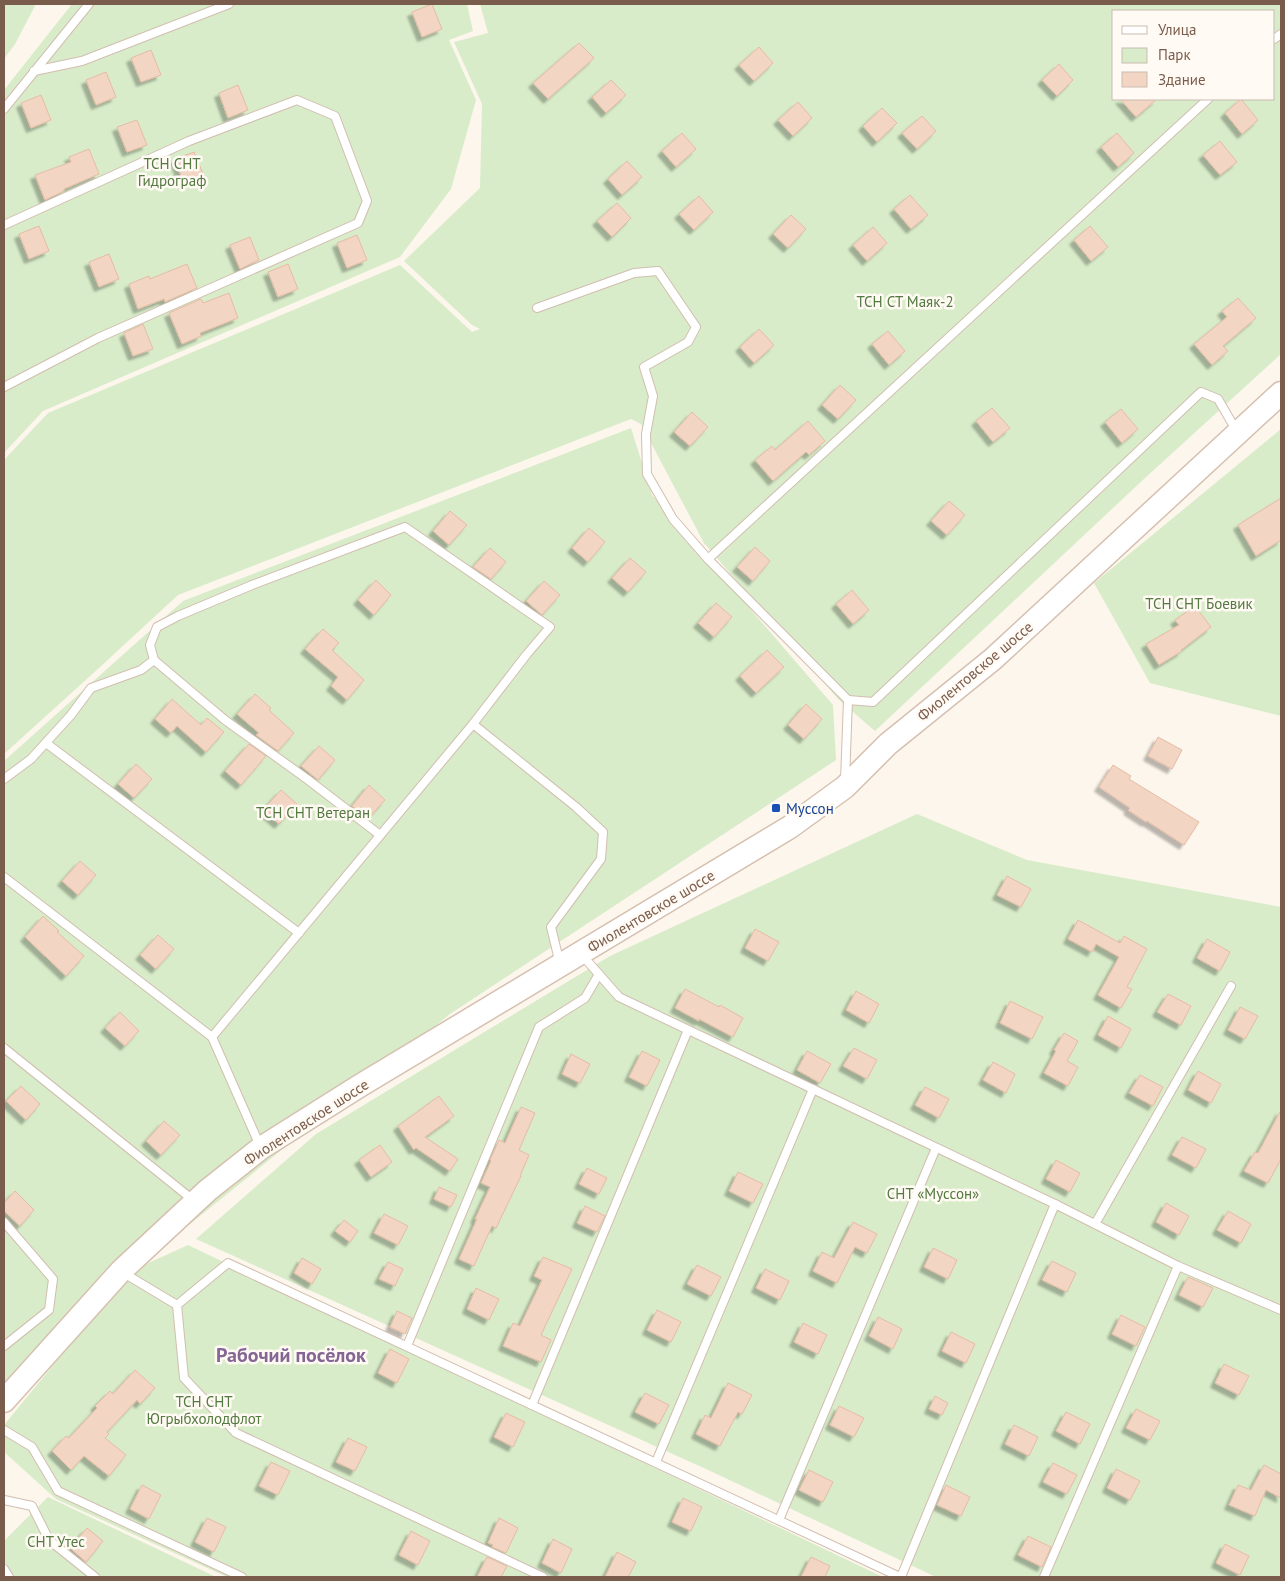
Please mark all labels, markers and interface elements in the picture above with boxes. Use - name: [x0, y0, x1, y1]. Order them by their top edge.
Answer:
- legend: [1112, 10, 1275, 100]
- text: Улица: [1158, 20, 1196, 39]
- text: Парк: [1158, 45, 1191, 64]
- text: Здание: [1158, 70, 1206, 89]
- park label: ТСН СНТ Гидрограф: [138, 154, 206, 190]
- park label: ТСН СТ Маяк-2: [856, 292, 954, 311]
- park label: ТСН СНТ Боевик: [1145, 594, 1254, 613]
- street label: Фиолентовское шоссе: [913, 617, 1037, 725]
- place label: Муссон: [786, 799, 834, 818]
- marker: Муссон: [770, 802, 782, 814]
- park label: ТСН СНТ Ветеран: [256, 803, 370, 822]
- street label: Фиолентовское шоссе: [584, 865, 718, 957]
- street label: Фиолентовское шоссе: [240, 1074, 372, 1170]
- park label: СНТ «Муссон»: [887, 1184, 979, 1203]
- district label: Рабочий посёлок: [216, 1342, 366, 1368]
- park label: ТСН СНТ Югрыбхолодфлот: [146, 1392, 262, 1428]
- park label: СНТ Утес: [27, 1532, 85, 1551]

